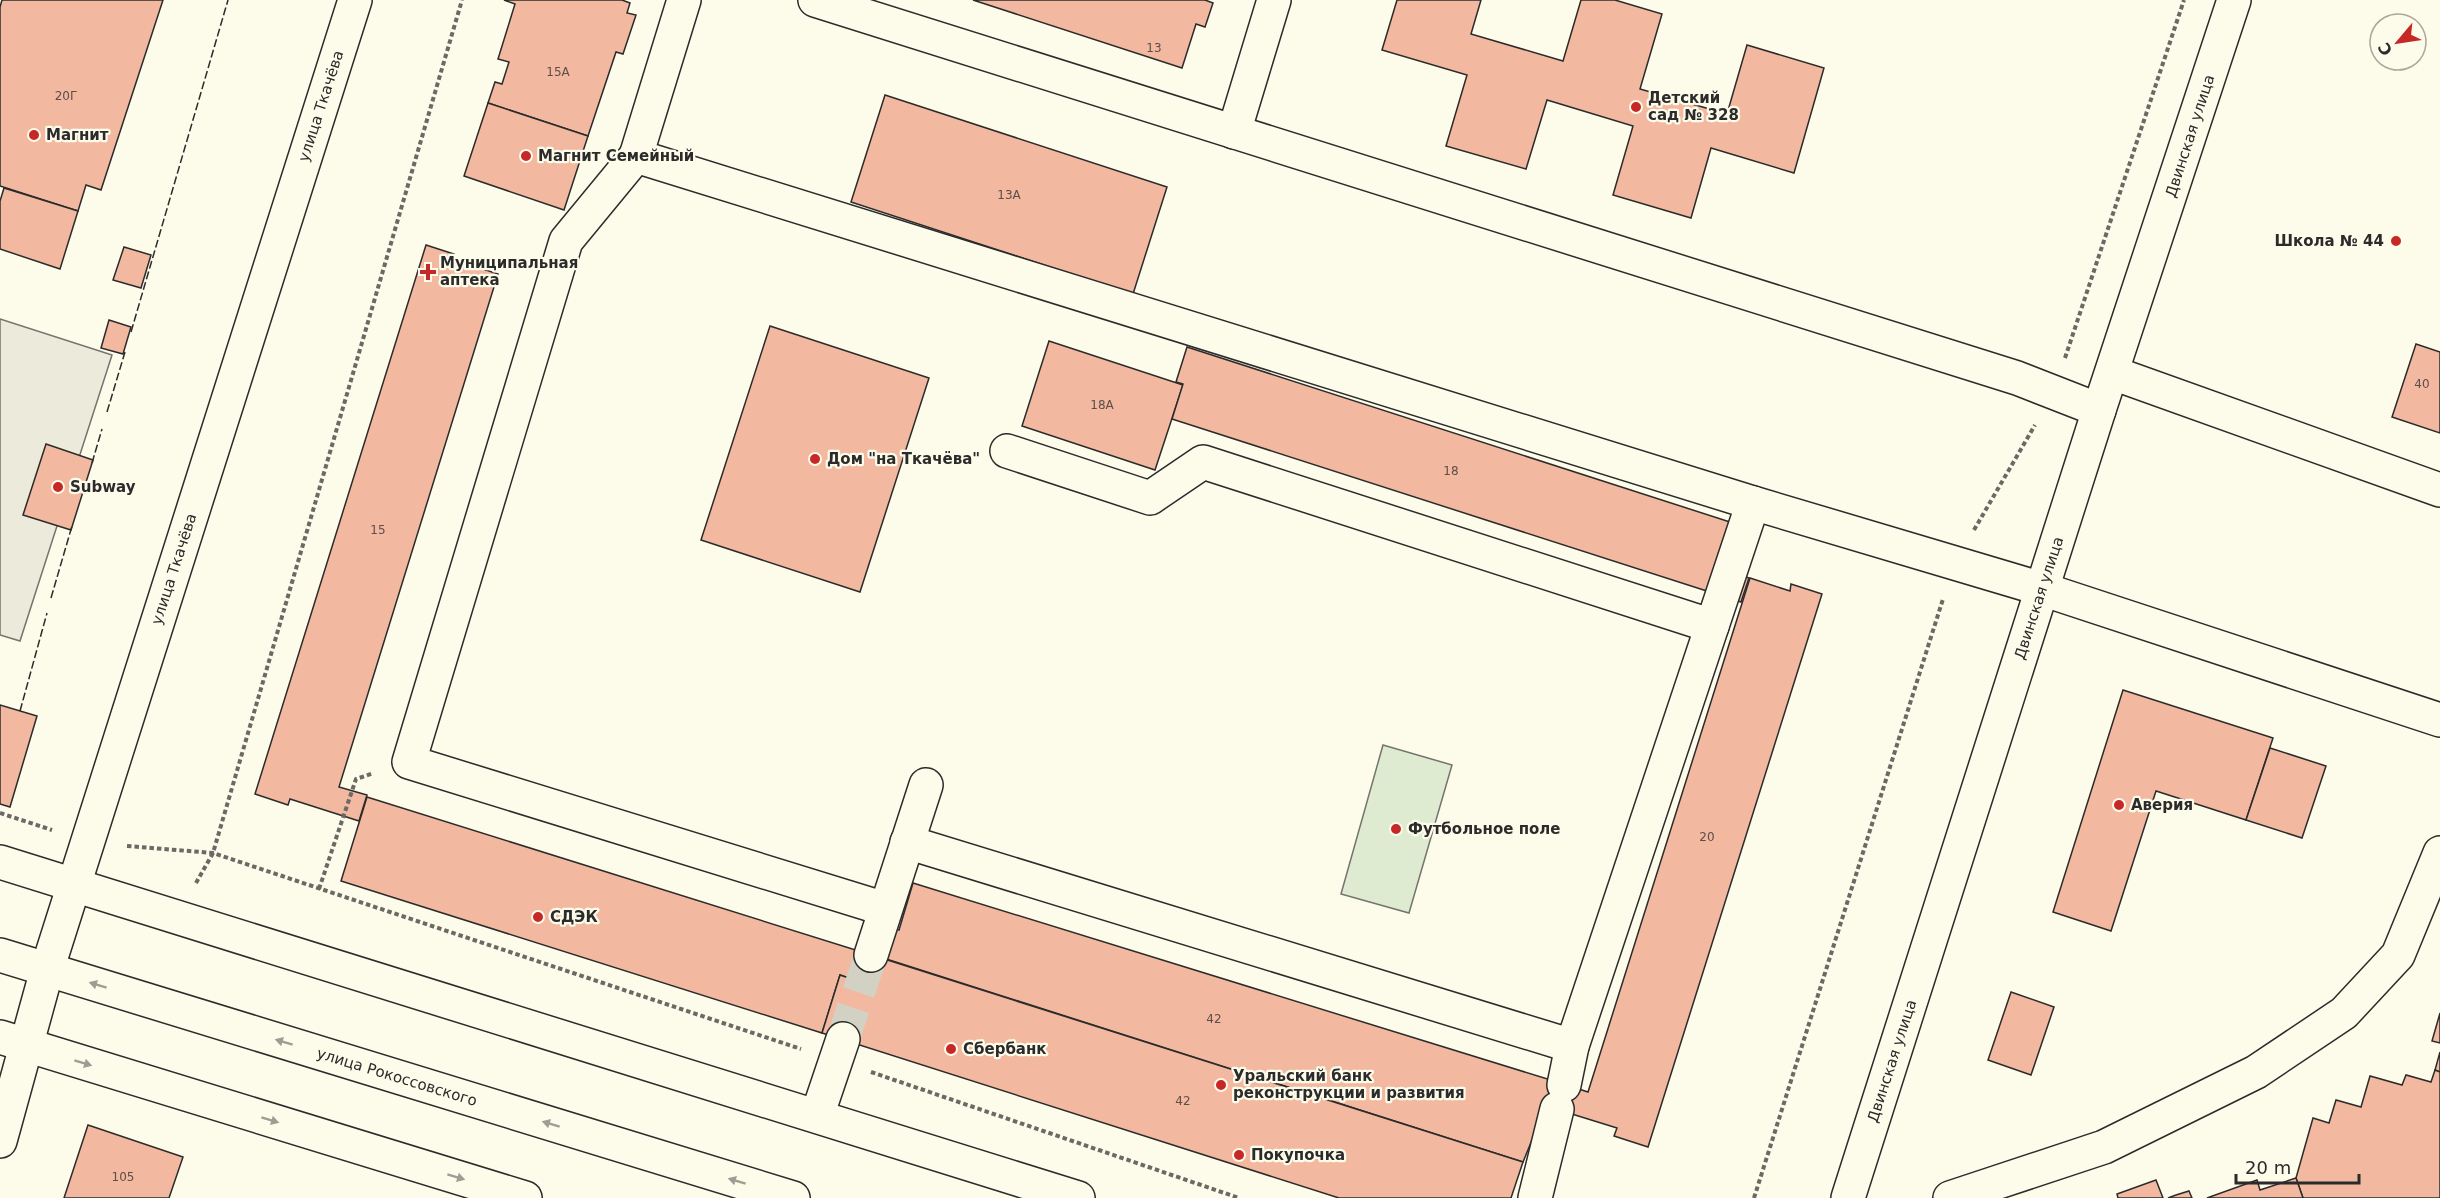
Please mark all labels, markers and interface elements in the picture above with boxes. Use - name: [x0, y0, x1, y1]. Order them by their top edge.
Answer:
- north arrow: [2368, 12, 2428, 72]
- text: С: [2374, 39, 2396, 59]
- house number: 13: [1146, 41, 1162, 55]
- street label: улица Ткачёва: [295, 48, 347, 164]
- house number: 15А: [546, 65, 571, 79]
- street label: Двинская улица: [2162, 72, 2218, 200]
- house number: 20Г: [55, 89, 77, 103]
- place label: Детский сад № 328: [1648, 89, 1739, 124]
- marker: Детский сад № 328: [1629, 100, 1643, 114]
- place label: Магнит: [46, 126, 109, 144]
- marker: Магнит: [27, 128, 41, 142]
- place label: Магнит Семейный: [538, 147, 694, 165]
- marker: Магнит Семейный: [519, 149, 533, 163]
- house number: 13А: [997, 188, 1022, 202]
- place label: Школа № 44: [2275, 232, 2384, 250]
- marker: Школа № 44: [2389, 234, 2403, 248]
- place label: Муниципальная аптека: [440, 254, 578, 289]
- marker: Муниципальная аптека: [421, 265, 435, 279]
- house number: 40: [2414, 377, 2430, 391]
- house number: 18А: [1090, 398, 1115, 412]
- place label: Дом "на Ткачёва": [827, 450, 980, 468]
- marker: Дом "на Ткачёва": [808, 452, 822, 466]
- house number: 18: [1443, 464, 1459, 478]
- place label: Subway: [70, 478, 136, 496]
- marker: Subway: [51, 480, 65, 494]
- street label: улица Ткачёва: [148, 511, 200, 627]
- house number: 15: [370, 523, 386, 537]
- street label: Двинская улица: [2011, 534, 2067, 662]
- place label: Аверия: [2131, 796, 2193, 814]
- marker: Аверия: [2112, 798, 2126, 812]
- place label: Футбольное поле: [1408, 820, 1561, 838]
- marker: Футбольное поле: [1389, 822, 1403, 836]
- house number: 20: [1699, 830, 1715, 844]
- place label: СДЭК: [550, 908, 598, 926]
- marker: СДЭК: [531, 910, 545, 924]
- one-way arrow: [88, 980, 106, 989]
- street label: Двинская улица: [1864, 997, 1920, 1125]
- house number: 42: [1206, 1012, 1222, 1026]
- one-way arrow: [275, 1037, 293, 1046]
- place label: Сбербанк: [963, 1040, 1047, 1058]
- marker: Сбербанк: [944, 1042, 958, 1056]
- street label: улица Рокоссовского: [315, 1044, 479, 1110]
- one-way arrow: [74, 1059, 92, 1068]
- place label: Уральский банк реконструкции и развития: [1233, 1067, 1465, 1102]
- marker: Уральский банк реконструкции и развития: [1214, 1078, 1228, 1092]
- house number: 42: [1175, 1094, 1191, 1108]
- one-way arrow: [261, 1116, 279, 1125]
- one-way arrow: [542, 1119, 560, 1128]
- place label: Покупочка: [1251, 1146, 1345, 1164]
- scale bar: [2236, 1147, 2359, 1185]
- marker: Покупочка: [1232, 1148, 1246, 1162]
- text: 20 m: [2245, 1157, 2291, 1178]
- house number: 105: [112, 1170, 134, 1184]
- one-way arrow: [447, 1173, 465, 1182]
- one-way arrow: [728, 1176, 746, 1185]

